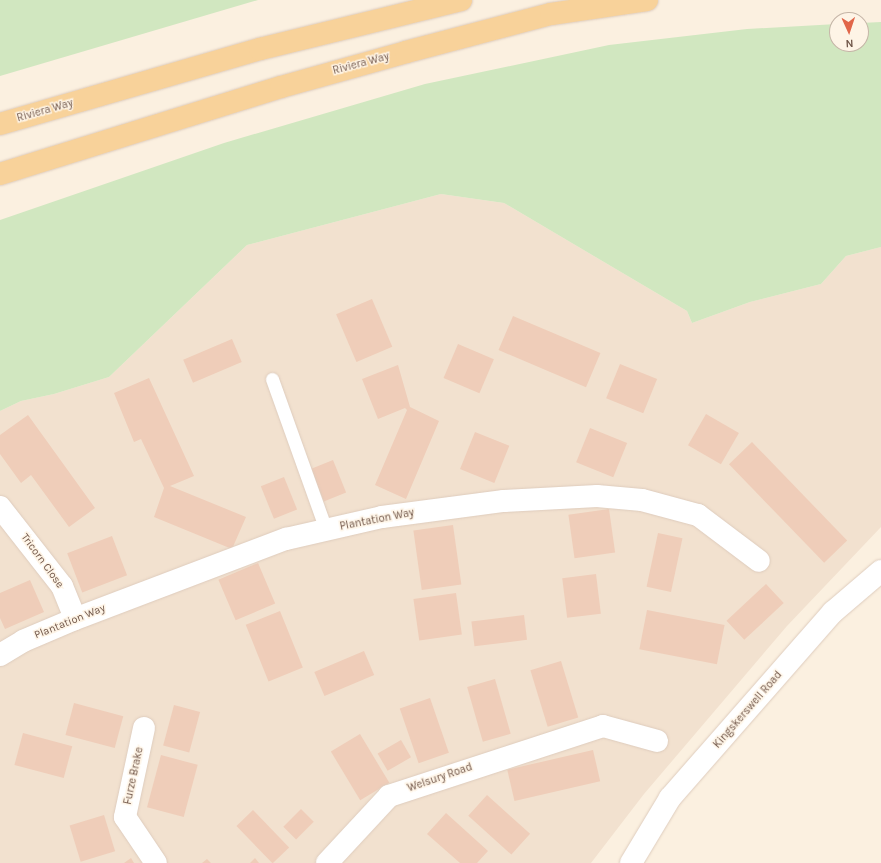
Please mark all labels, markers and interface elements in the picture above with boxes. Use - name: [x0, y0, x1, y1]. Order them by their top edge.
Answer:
- north arrow: [829, 12, 869, 52]
- text: N: [845, 37, 854, 50]
- street label: Riviera Way: [331, 50, 391, 78]
- street label: Riviera Way: [15, 97, 75, 125]
- street label: Plantation Way: [339, 506, 415, 534]
- street label: Tricorn Close: [18, 531, 66, 591]
- street label: Plantation Way: [33, 602, 107, 642]
- street label: Kingskerswell Road: [711, 669, 785, 751]
- street label: Furze Brake: [121, 746, 147, 806]
- street label: Welsury Road: [406, 761, 474, 795]

